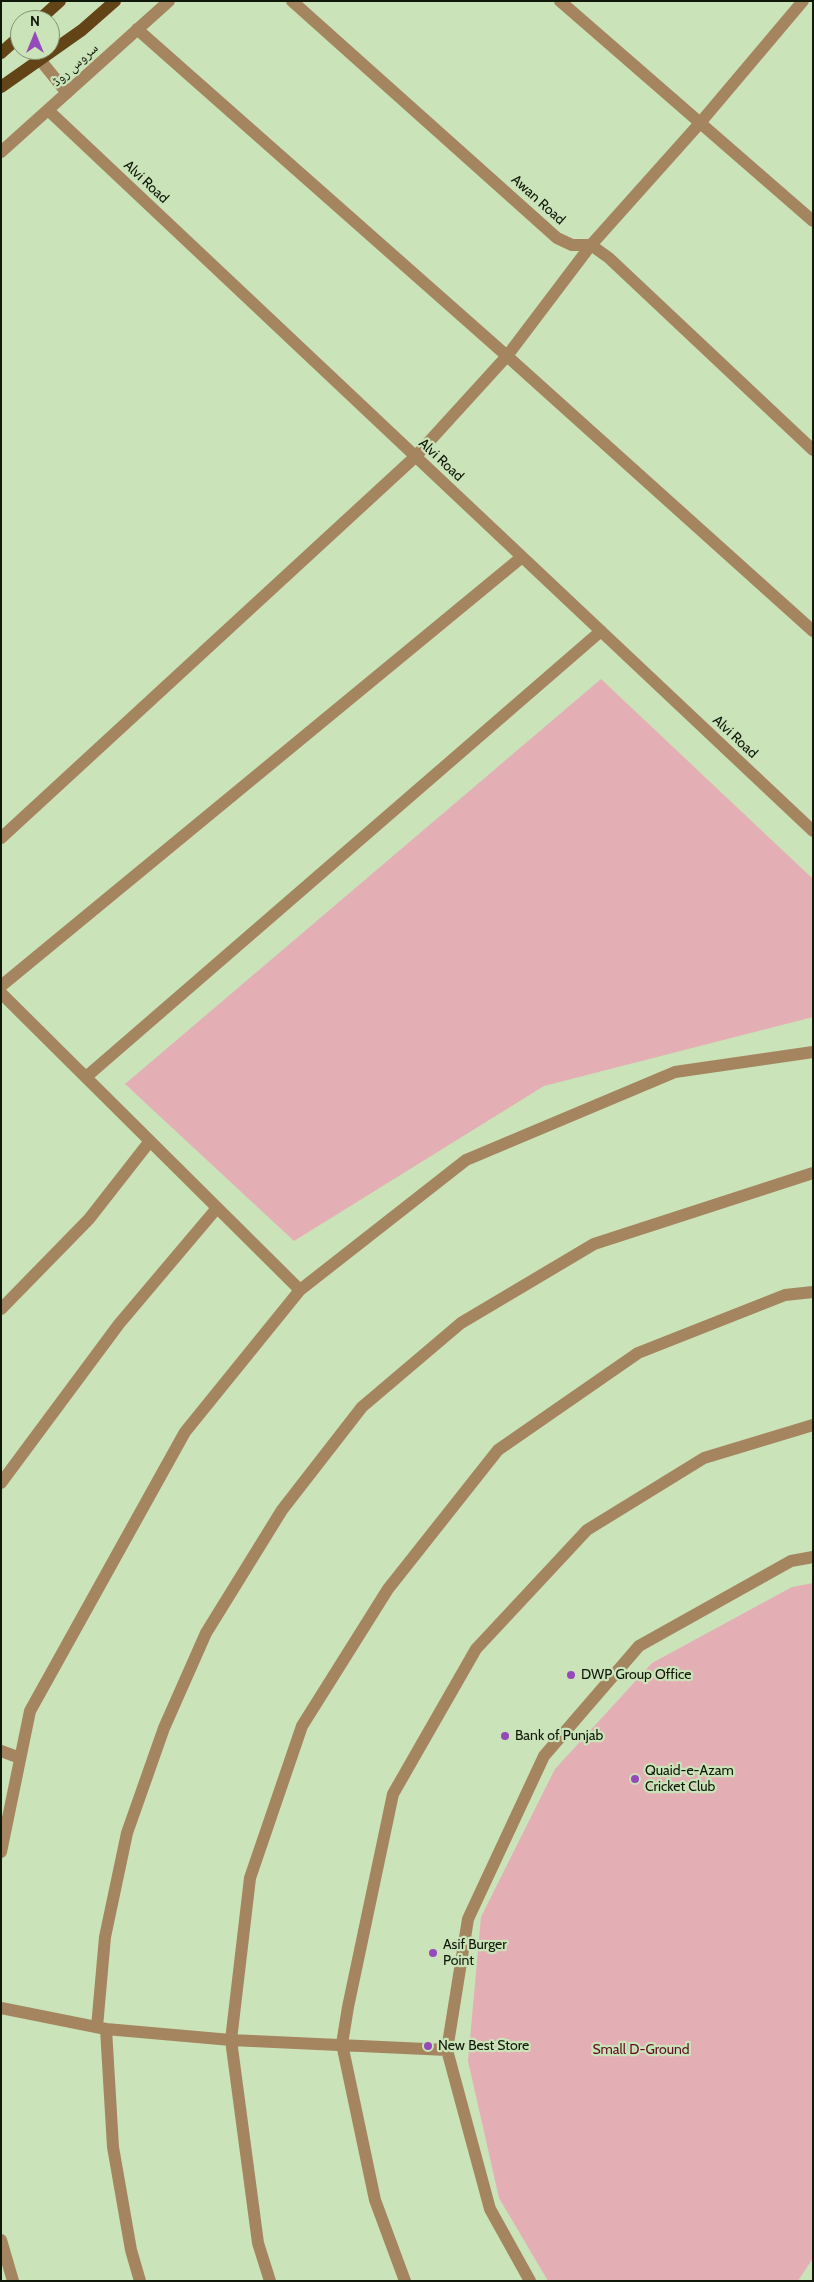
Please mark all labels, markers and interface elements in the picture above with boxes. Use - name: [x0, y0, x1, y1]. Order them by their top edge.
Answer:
- north arrow: [10, 10, 60, 60]
- text: N: [30, 12, 40, 30]
- street label: سروس روڈ: [48, 40, 102, 90]
- street label: Alvi Road: [120, 157, 172, 207]
- street label: Awan Road: [508, 172, 568, 228]
- street label: Alvi Road: [415, 435, 467, 485]
- street label: Alvi Road: [709, 712, 761, 762]
- place label: DWP Group Office: [581, 1667, 691, 1683]
- marker: DWP Group Office: [565, 1669, 577, 1681]
- place label: Bank of Punjab: [515, 1728, 603, 1744]
- marker: Bank of Punjab: [499, 1730, 511, 1742]
- place label: Quaid-e-Azam Cricket Club: [645, 1763, 734, 1795]
- marker: Quaid-e-Azam Cricket Club: [629, 1773, 641, 1785]
- place label: Asif Burger Point: [443, 1937, 507, 1970]
- marker: Asif Burger Point: [427, 1947, 439, 1959]
- place label: New Best Store: [438, 2038, 529, 2054]
- marker: New Best Store: [422, 2040, 434, 2052]
- park label: Small D-Ground: [592, 2042, 690, 2058]

